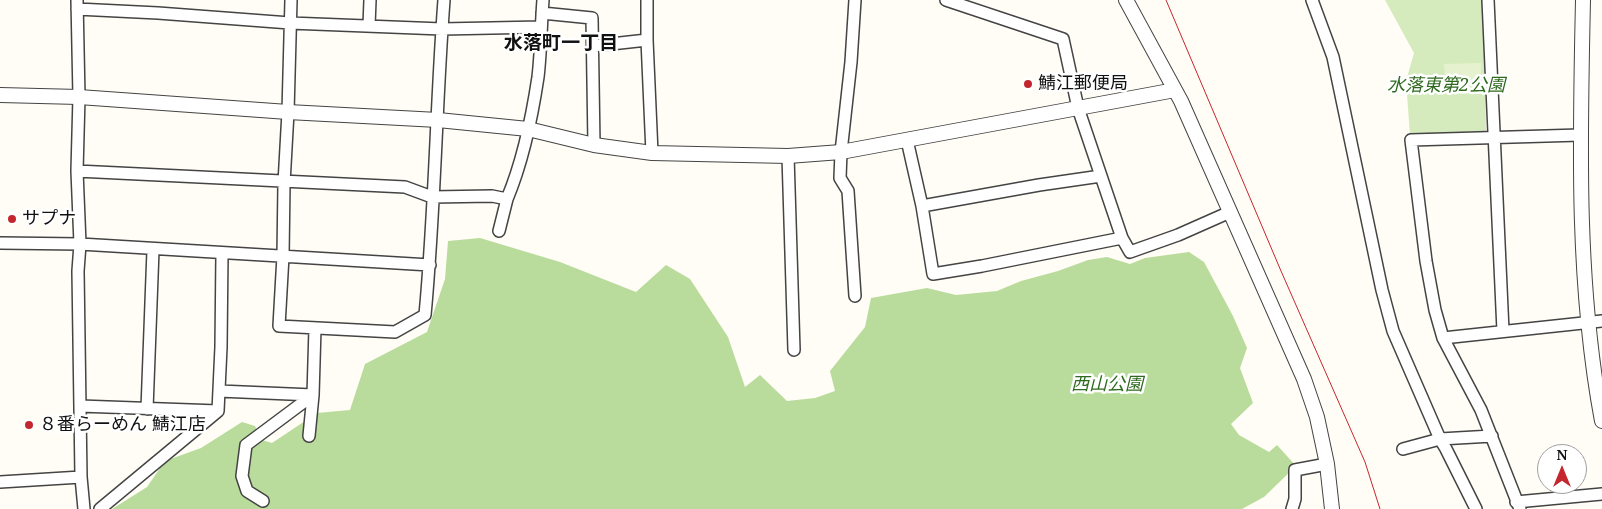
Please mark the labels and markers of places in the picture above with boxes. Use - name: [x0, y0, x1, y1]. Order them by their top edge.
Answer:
- place label: 鯖江郵便局: [1038, 73, 1128, 95]
- marker: 鯖江郵便局: [1022, 78, 1034, 90]
- place label: サプナ: [22, 208, 76, 230]
- marker: サプナ: [6, 213, 18, 225]
- place label: ８番らーめん 鯖江店: [39, 414, 206, 436]
- marker: ８番らーめん 鯖江店: [23, 419, 35, 431]

